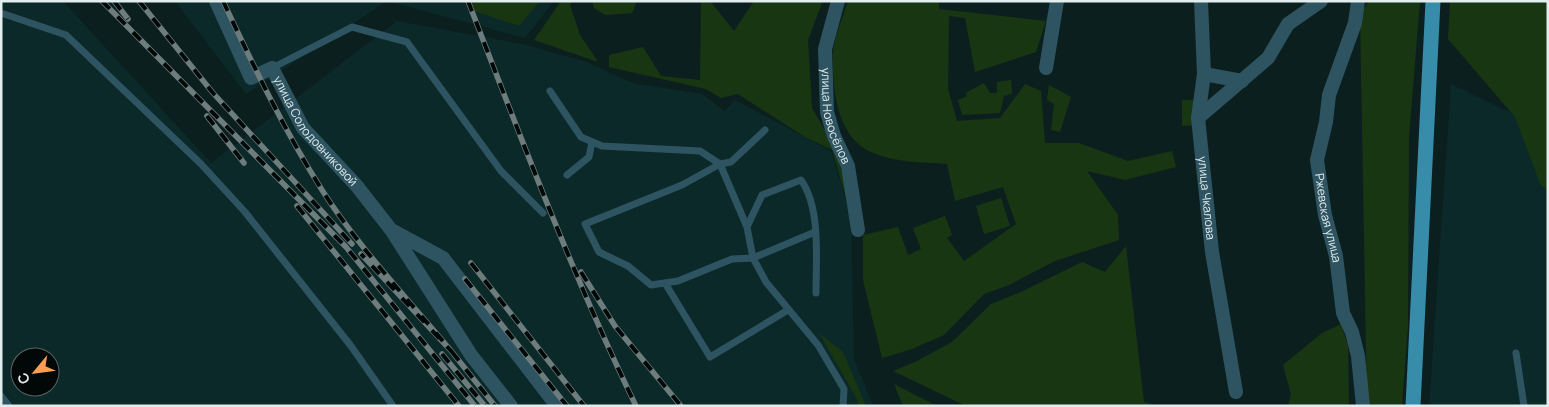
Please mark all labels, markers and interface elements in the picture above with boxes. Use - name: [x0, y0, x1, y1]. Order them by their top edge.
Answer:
- street label: улица Новосёлов: [818, 67, 855, 167]
- street label: улица Солодовниковой: [270, 73, 362, 190]
- street label: улица Чкалова: [1194, 155, 1220, 241]
- street label: Ржевская улица: [1311, 172, 1346, 263]
- north arrow: [10, 347, 60, 397]
- text: С: [12, 369, 34, 388]

